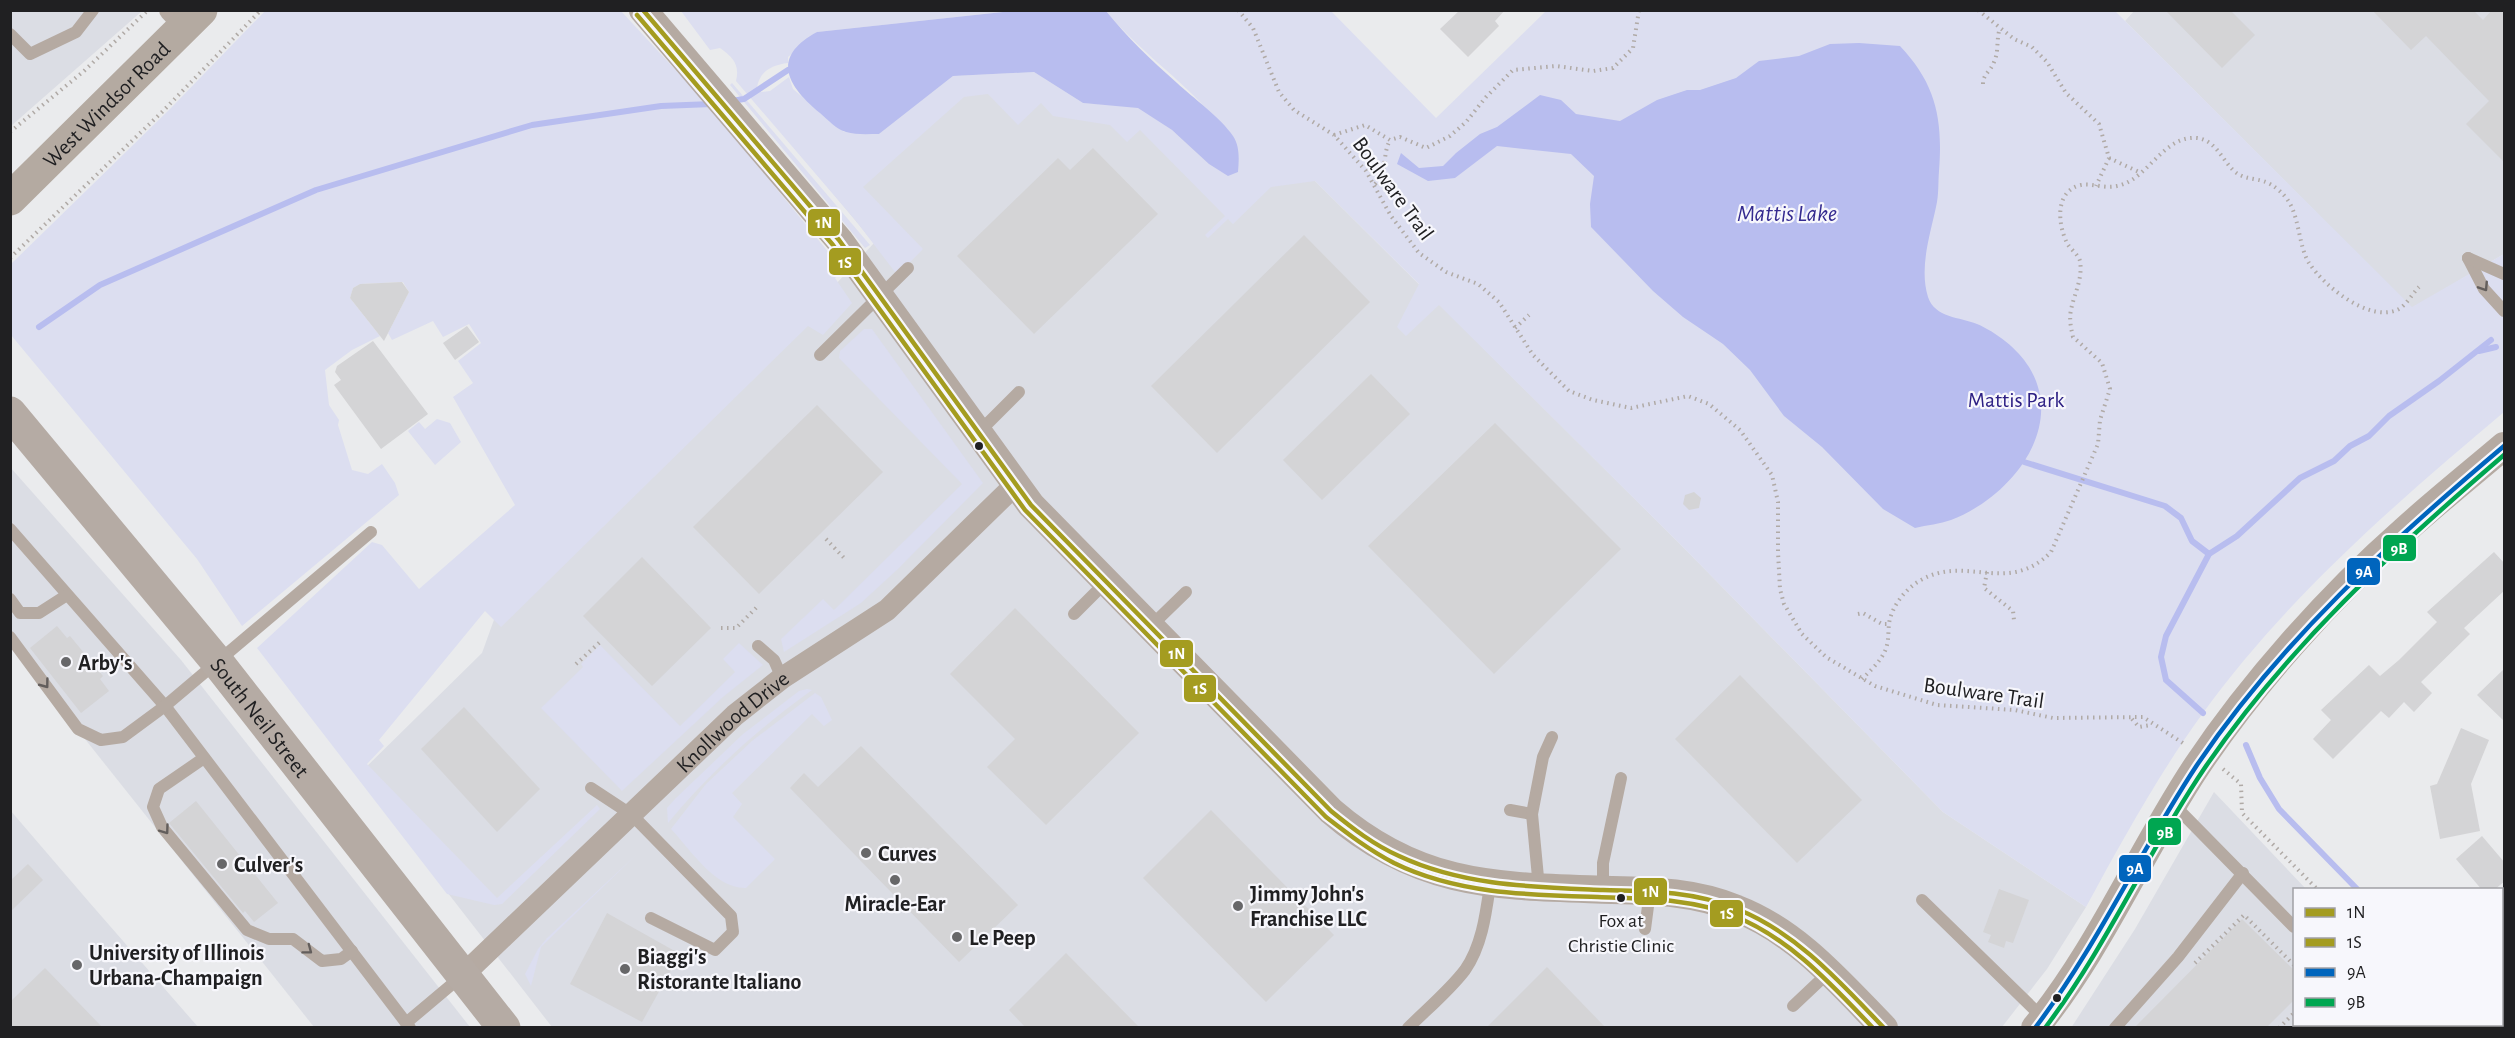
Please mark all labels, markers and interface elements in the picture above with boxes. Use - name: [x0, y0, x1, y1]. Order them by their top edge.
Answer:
- street label: West Windsor Road: [39, 38, 174, 172]
- street label: Boulware Trail: [1349, 133, 1438, 244]
- water label: Mattis Lake: [1737, 202, 1837, 226]
- line badge: 1N: [807, 208, 841, 237]
- text: 1N: [816, 215, 832, 231]
- line badge: 1S: [828, 247, 862, 276]
- text: 1S: [838, 255, 852, 271]
- one-way arrow: [2477, 280, 2488, 291]
- park label: Mattis Park: [1968, 389, 2064, 411]
- unlabelled marker: [973, 440, 985, 452]
- line badge: 9B: [2382, 534, 2417, 562]
- text: 9B: [2391, 541, 2408, 557]
- line badge: 9A: [2346, 557, 2381, 586]
- text: 9A: [2355, 564, 2373, 580]
- line badge: 1N: [1159, 639, 1194, 668]
- text: 1N: [1169, 646, 1185, 662]
- place label: Arby's: [78, 652, 132, 675]
- street label: South Neil Street: [206, 654, 313, 782]
- marker: Arby's: [59, 655, 73, 669]
- street label: Knollwood Drive: [672, 667, 793, 777]
- line badge: 1S: [1183, 674, 1217, 703]
- street label: Boulware Trail: [1922, 674, 2046, 712]
- one-way arrow: [38, 678, 49, 689]
- text: 1S: [1193, 681, 1207, 697]
- line badge: 9B: [2147, 817, 2182, 846]
- one-way arrow: [158, 823, 169, 834]
- text: 9B: [2157, 825, 2174, 841]
- place label: Curves: [878, 843, 937, 865]
- marker: Curves: [859, 846, 873, 860]
- place label: Culver's: [234, 854, 303, 876]
- line badge: 9A: [2118, 854, 2152, 883]
- marker: Culver's: [215, 857, 229, 871]
- text: 9A: [2126, 861, 2144, 877]
- marker: Miracle-Ear: [888, 873, 902, 887]
- line badge: 1N: [1633, 877, 1668, 906]
- place label: Jimmy John's Franchise LLC: [1250, 883, 1367, 930]
- text: 1N: [1643, 884, 1659, 900]
- legend: [2293, 888, 2503, 1026]
- marker: Fox at Christie Clinic: [1615, 892, 1627, 904]
- place label: Miracle-Ear: [845, 893, 946, 915]
- marker: Jimmy John's Franchise LLC: [1231, 899, 1245, 913]
- line badge: 1S: [1709, 899, 1744, 928]
- text: 1N: [2347, 904, 2366, 922]
- text: 1S: [1720, 906, 1734, 922]
- place label: Fox at Christie Clinic: [1568, 911, 1674, 956]
- place label: Le Peep: [969, 927, 1036, 949]
- marker: Le Peep: [950, 930, 964, 944]
- text: 1S: [2347, 934, 2362, 952]
- place label: University of Illinois Urbana-Champaign: [89, 942, 264, 989]
- one-way arrow: [301, 943, 312, 954]
- place label: Biaggi's Ristorante Italiano: [637, 946, 802, 993]
- marker: University of Illinois Urbana-Champaign: [70, 958, 84, 972]
- marker: Biaggi's Ristorante Italiano: [618, 962, 632, 976]
- text: 9A: [2347, 964, 2366, 982]
- unlabelled marker: [2051, 992, 2063, 1004]
- text: 9B: [2347, 994, 2365, 1012]

